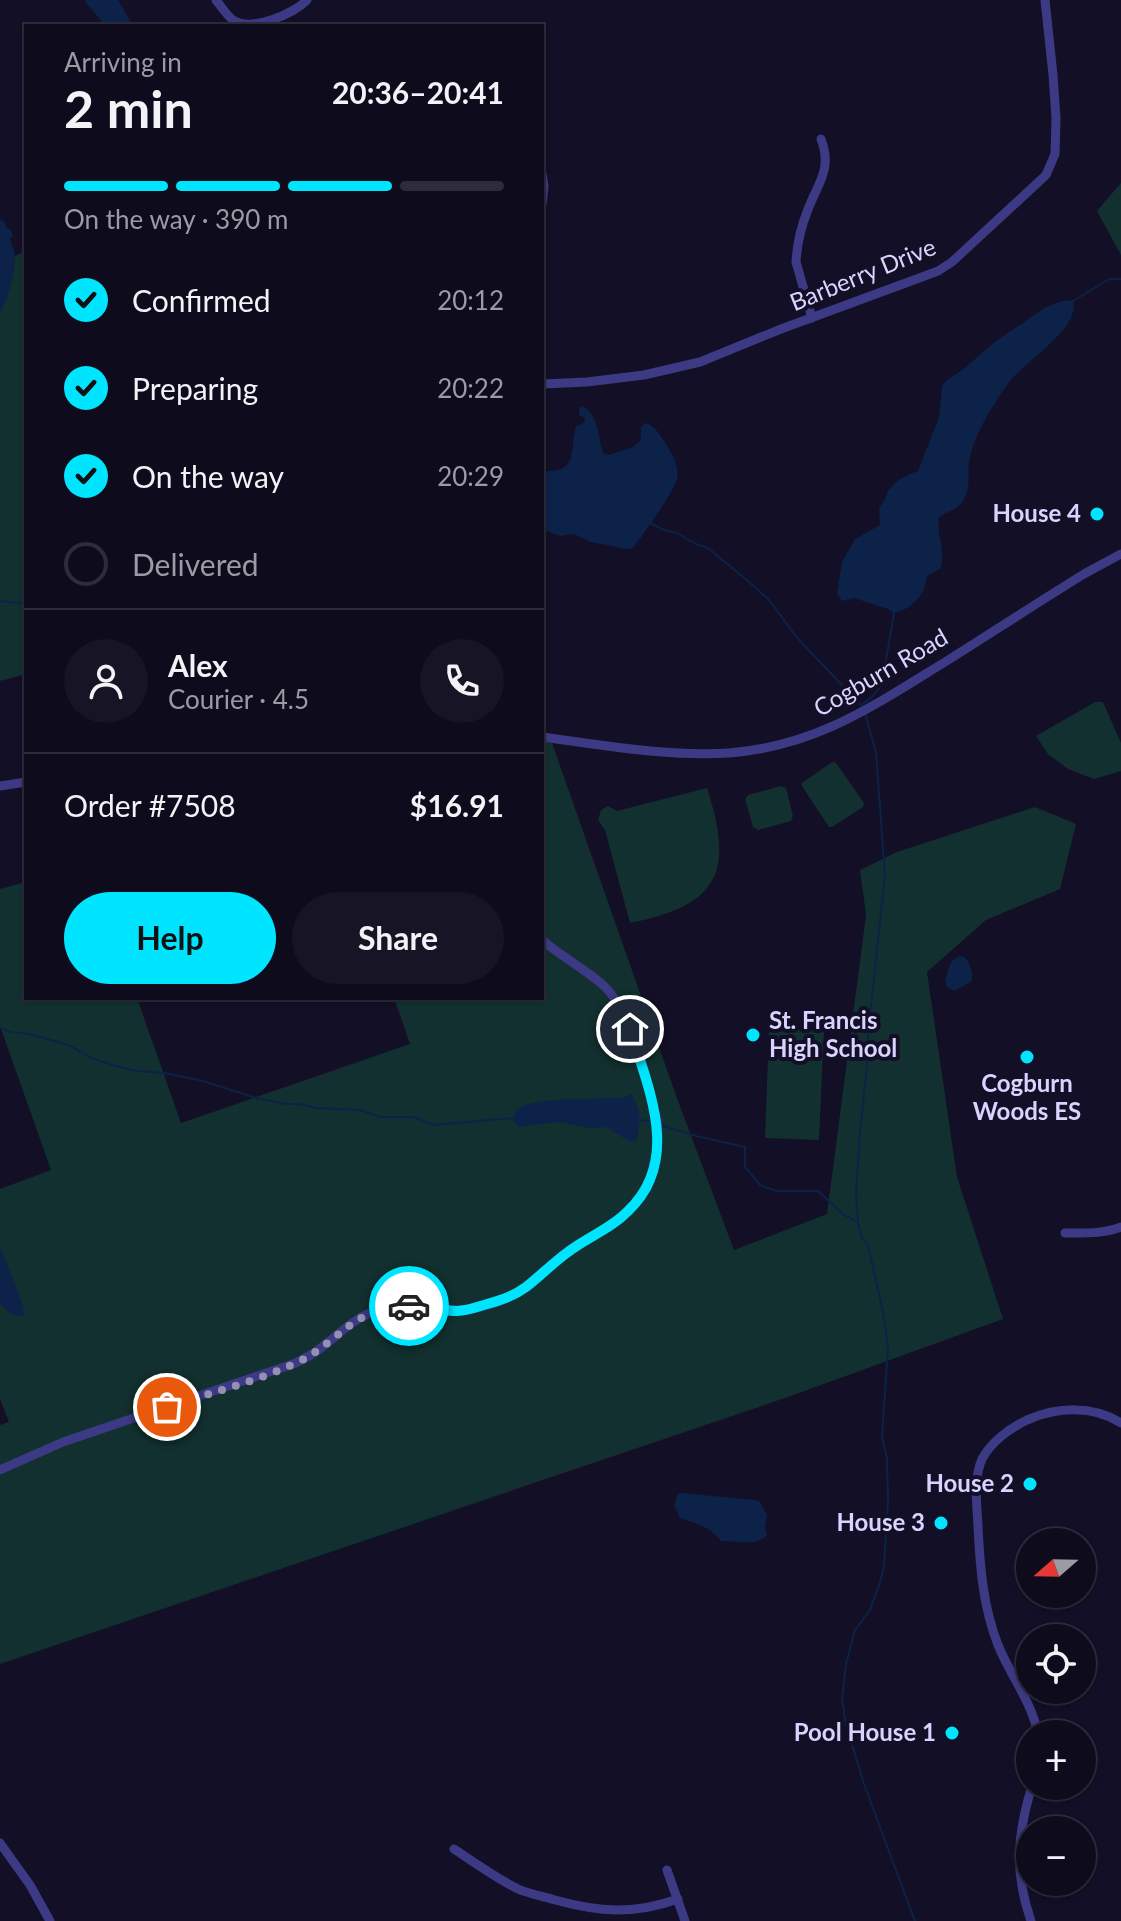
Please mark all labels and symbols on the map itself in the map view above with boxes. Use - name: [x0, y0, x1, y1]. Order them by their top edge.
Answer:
- street label: Barberry Drive: [785, 231, 940, 316]
- place label: House 4: [992, 498, 1081, 527]
- marker: House 4: [1088, 505, 1106, 523]
- street label: Cogburn Road: [808, 622, 953, 722]
- pin: [596, 995, 664, 1063]
- place label: St. Francis High School: [769, 1005, 897, 1062]
- marker: St. Francis High School: [744, 1026, 762, 1044]
- marker: Cogburn Woods ES: [1018, 1048, 1036, 1066]
- place label: Cogburn Woods ES: [973, 1068, 1081, 1125]
- courier: [369, 1266, 449, 1346]
- pin: [133, 1373, 201, 1441]
- place label: House 2: [925, 1468, 1014, 1497]
- marker: House 2: [1021, 1475, 1039, 1493]
- place label: House 3: [836, 1507, 925, 1536]
- marker: House 3: [932, 1514, 950, 1532]
- north arrow: [1016, 1528, 1096, 1608]
- place label: Pool House 1: [794, 1717, 936, 1746]
- marker: Pool House 1: [943, 1724, 961, 1742]

